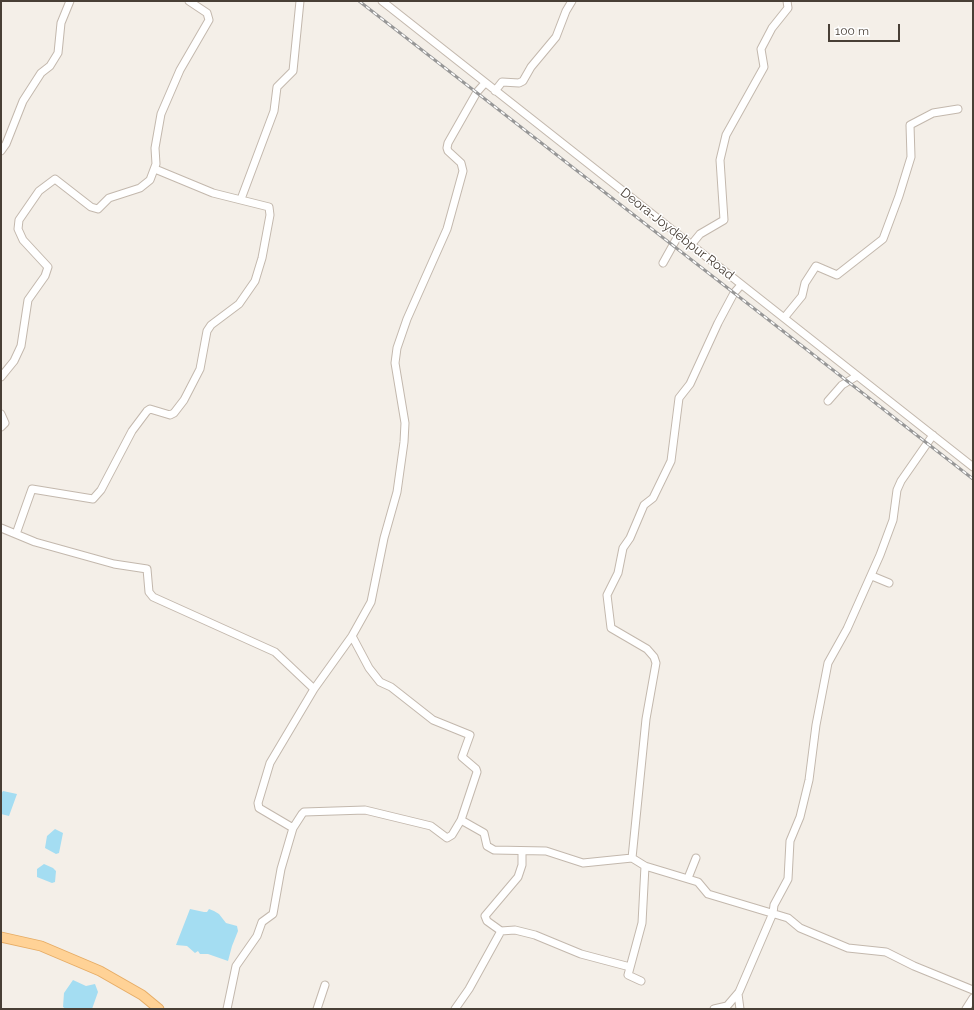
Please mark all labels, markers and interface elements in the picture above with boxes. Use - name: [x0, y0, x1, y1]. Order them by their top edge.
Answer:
- scale bar: [830, 16, 902, 42]
- text: 100 m: [835, 24, 869, 38]
- street label: Deora-Joydebpur Road: [617, 185, 737, 283]

